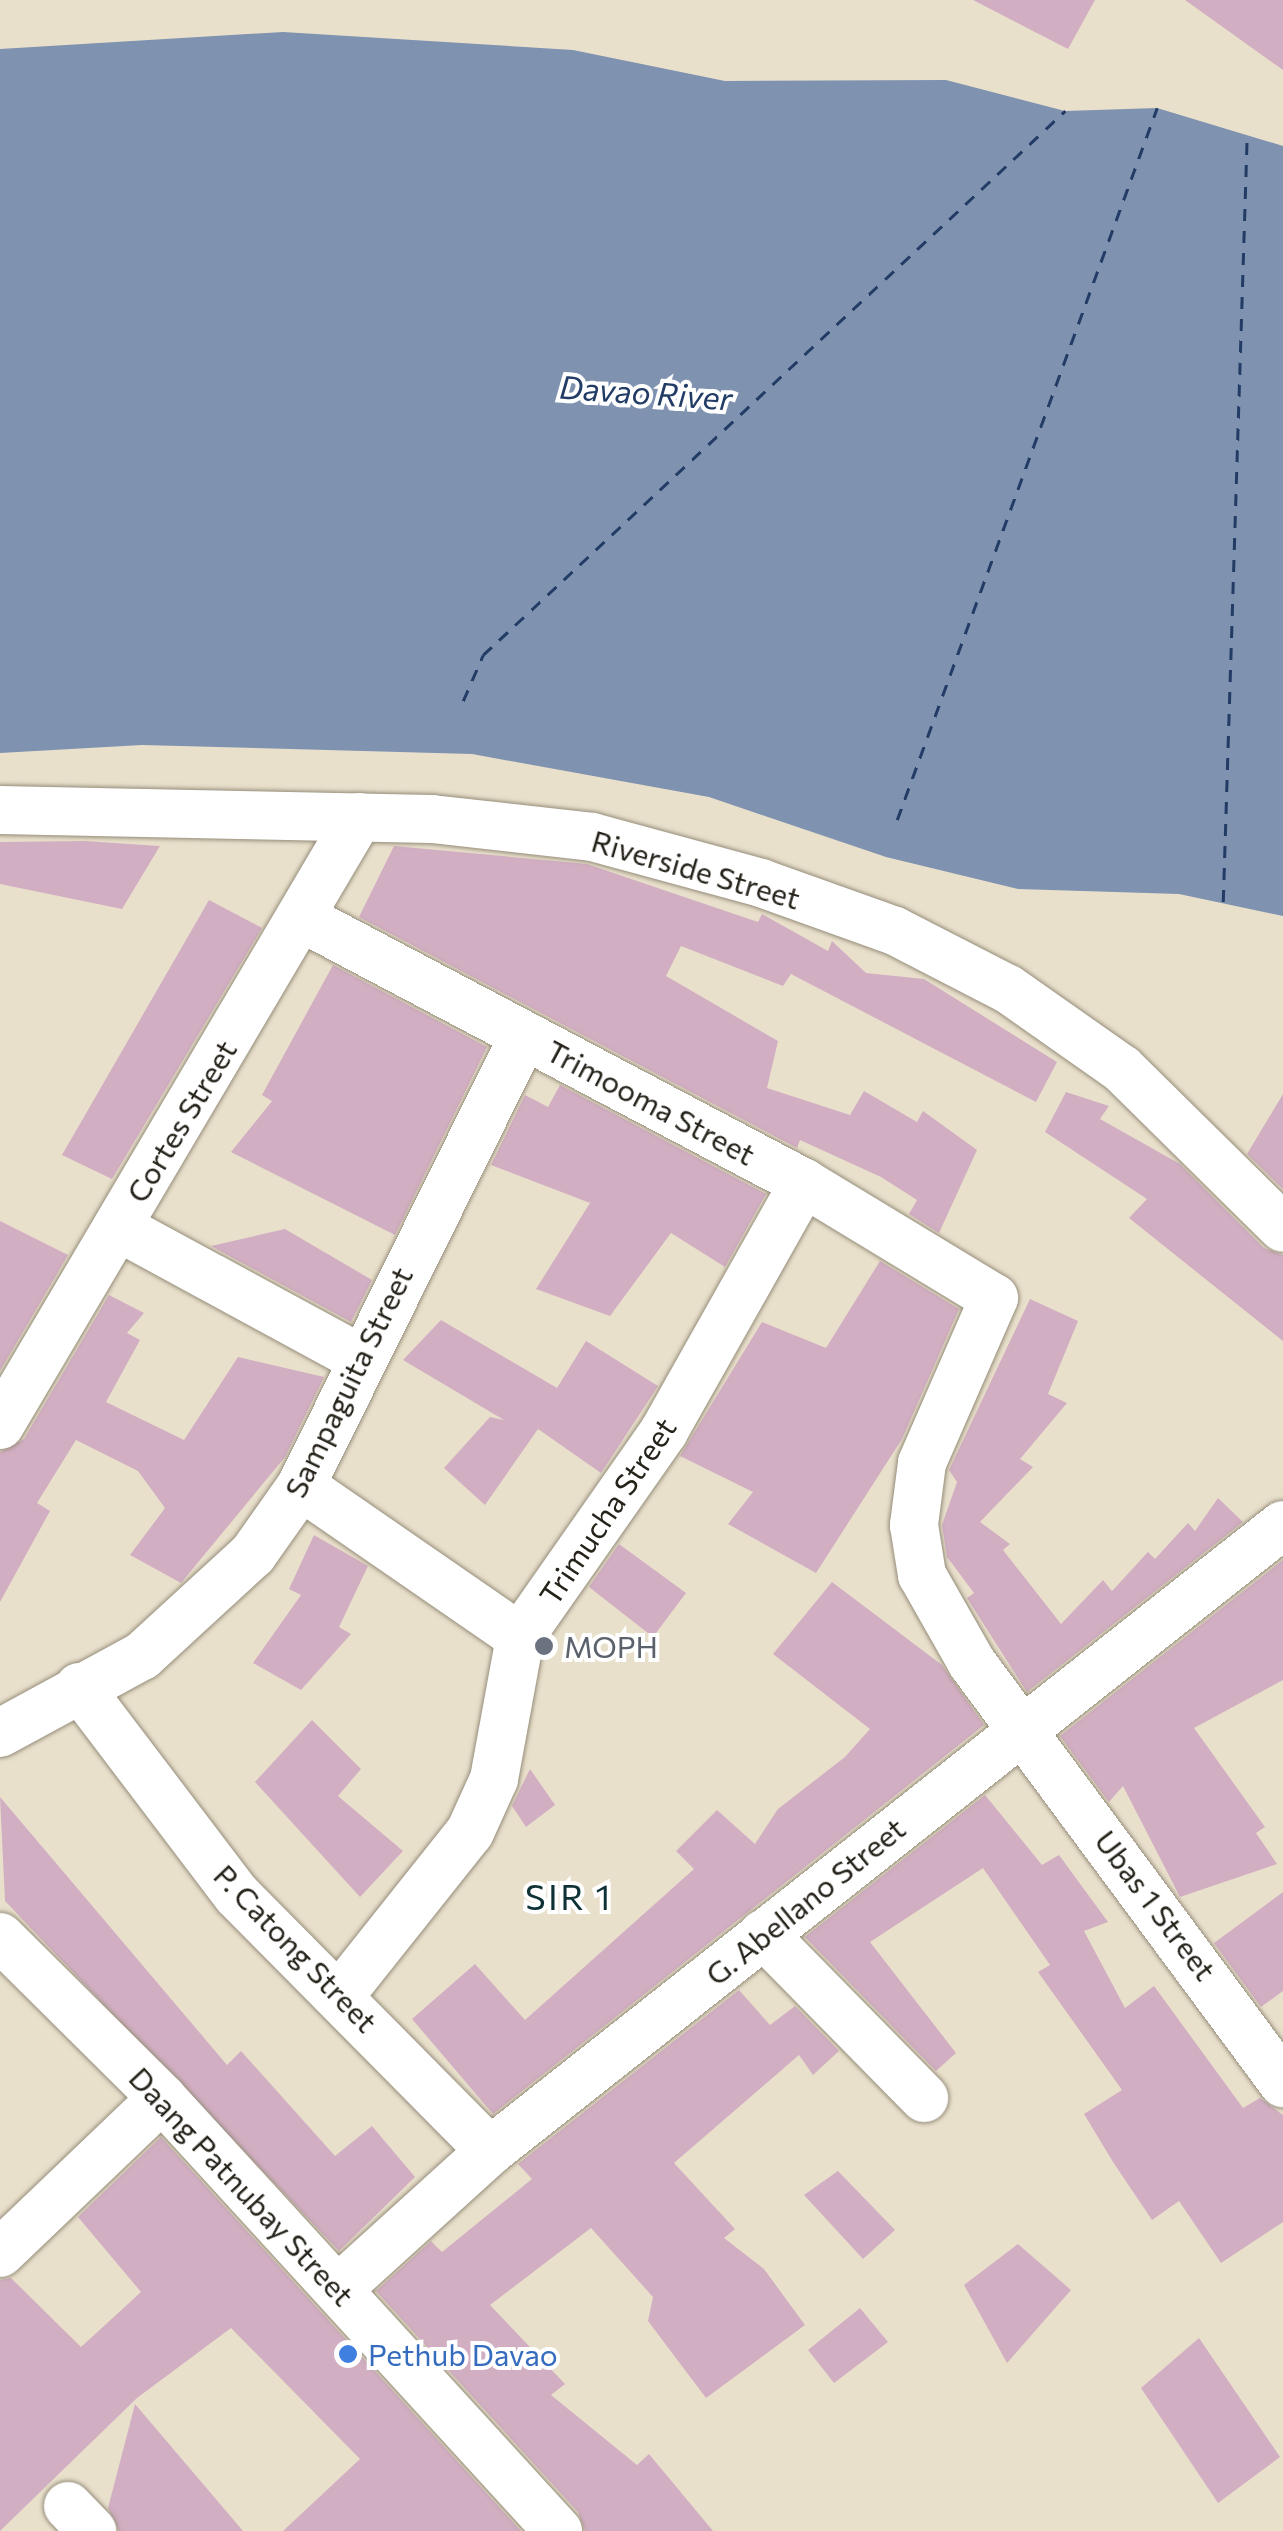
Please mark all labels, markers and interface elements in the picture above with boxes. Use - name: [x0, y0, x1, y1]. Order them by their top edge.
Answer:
- water label: Davao River: [558, 367, 734, 417]
- street label: Riverside Street: [588, 822, 804, 916]
- street label: Trimooma Street: [541, 1032, 761, 1172]
- street label: Cortes Street: [119, 1033, 243, 1209]
- street label: Sampaguita Street: [277, 1261, 419, 1503]
- street label: Trimucha Street: [531, 1411, 683, 1611]
- place label: MOPH: [564, 1628, 658, 1664]
- marker: MOPH: [533, 1635, 555, 1657]
- street label: G. Abellano Street: [698, 1810, 912, 1992]
- street label: Ubas 1 Street: [1088, 1823, 1224, 1987]
- street label: P. Catong Street: [207, 1857, 385, 2039]
- district label: SIR 1: [525, 1875, 613, 1917]
- street label: Daang Patnubay Street: [122, 2059, 362, 2313]
- place label: Pethub Davao: [368, 2336, 558, 2372]
- marker: Pethub Davao: [337, 2343, 359, 2365]

